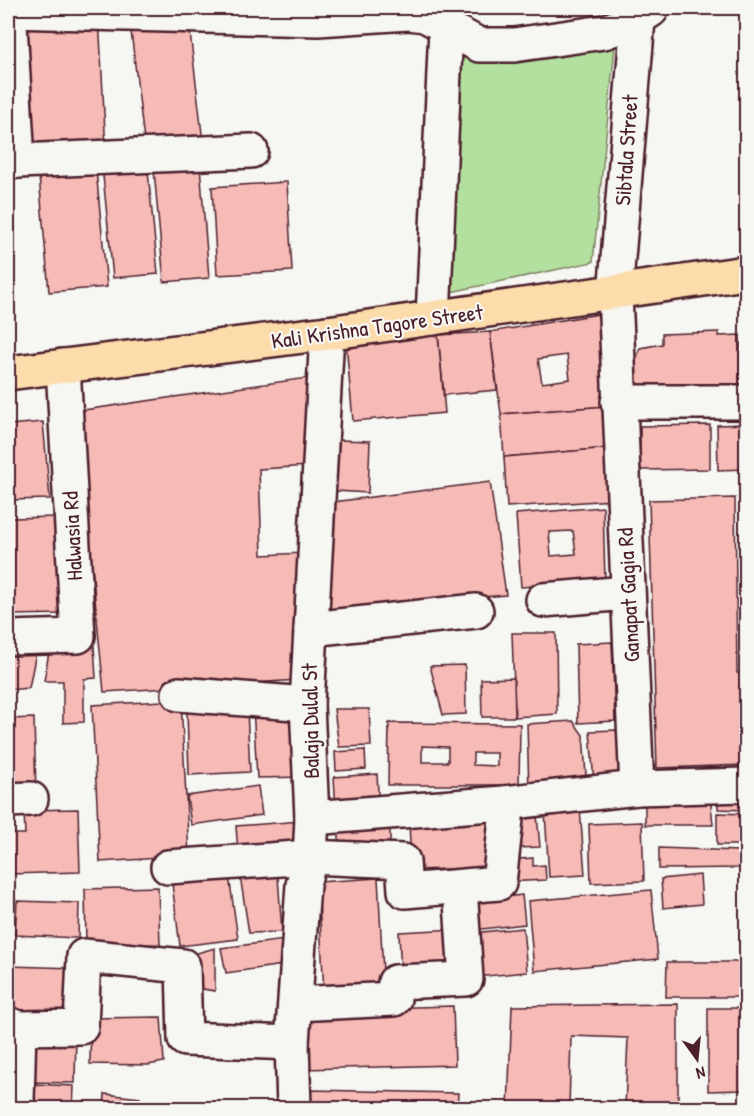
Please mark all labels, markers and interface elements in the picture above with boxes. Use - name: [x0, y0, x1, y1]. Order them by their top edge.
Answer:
- street label: Sibtala Street: [607, 93, 645, 206]
- street label: Kali Krishna Tagore Street: [269, 296, 485, 356]
- street label: Halwasia Rd: [55, 490, 89, 581]
- street label: Ganapat Gagia Rd: [609, 527, 647, 663]
- street label: Balaja Dulal St: [294, 663, 326, 779]
- north arrow: [667, 1029, 727, 1089]
- text: N: [693, 1062, 708, 1085]

